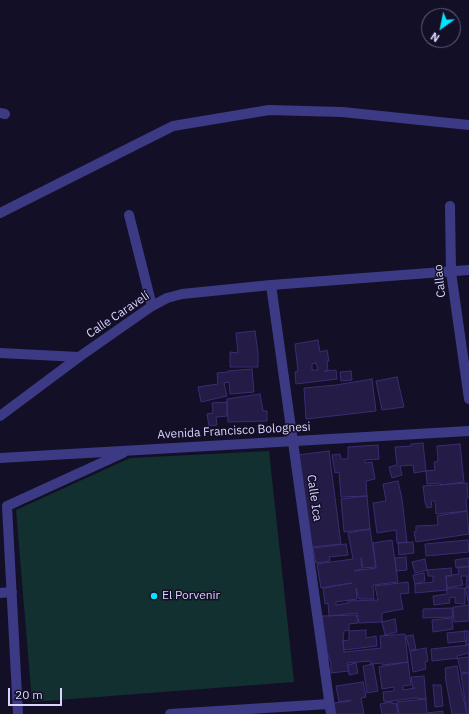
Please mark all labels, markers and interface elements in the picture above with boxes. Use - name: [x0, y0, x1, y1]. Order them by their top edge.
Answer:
- north arrow: [421, 8, 461, 48]
- text: N: [428, 29, 442, 45]
- street label: Callao: [431, 264, 449, 298]
- street label: Calle Caravelí: [84, 289, 152, 341]
- street label: Avenida Francisco Bolognesi: [157, 420, 311, 442]
- street label: Calle Ica: [304, 474, 324, 522]
- place label: El Porvenir: [162, 589, 220, 603]
- marker: El Porvenir: [149, 591, 159, 601]
- scale bar: [10, 680, 64, 706]
- text: 20 m: [15, 687, 43, 702]

